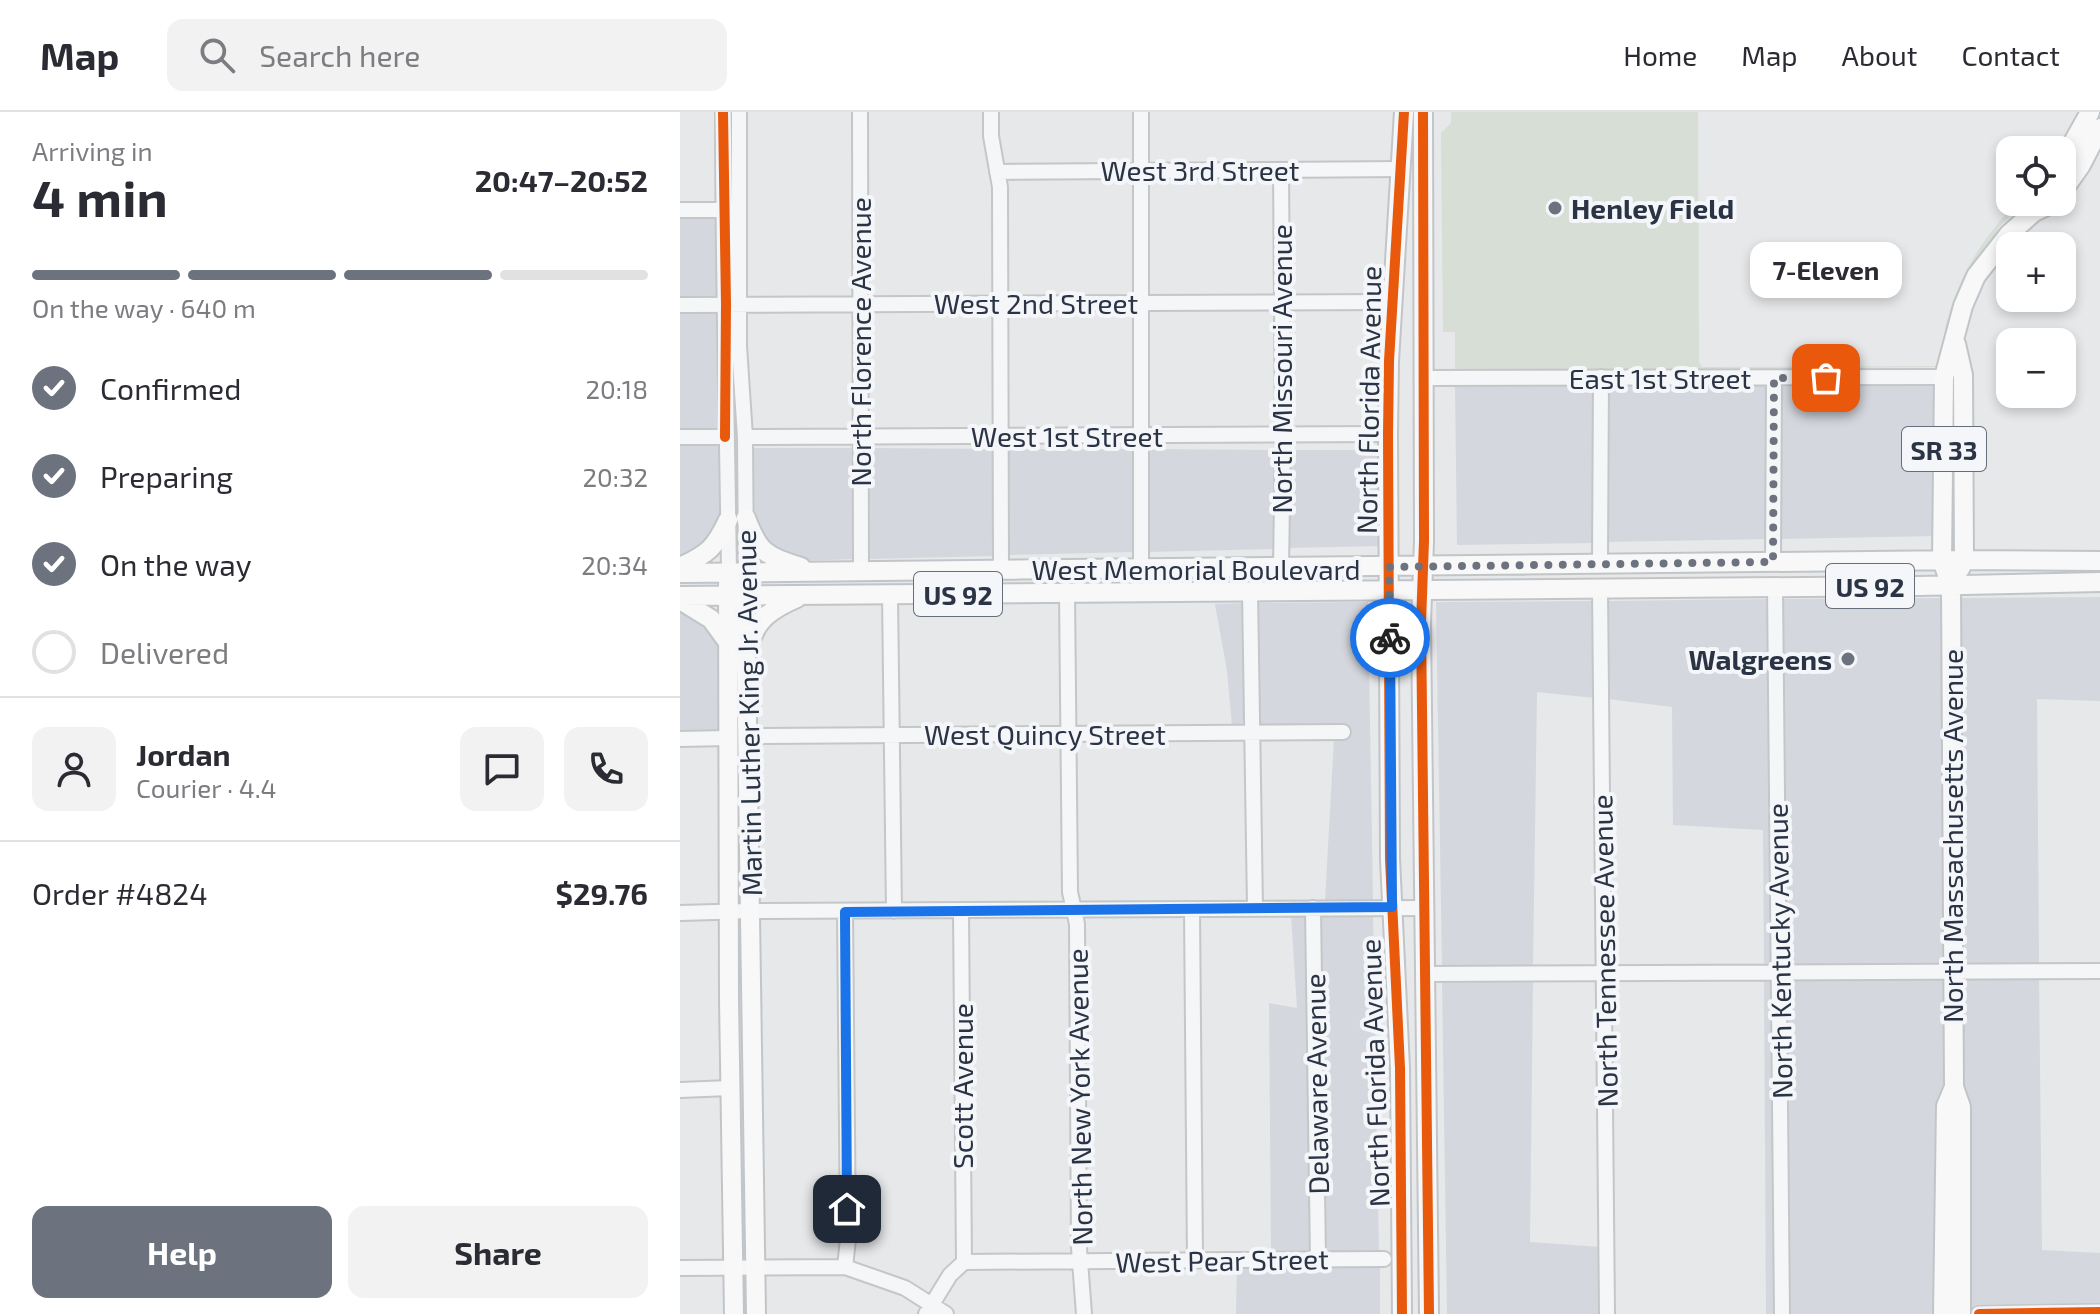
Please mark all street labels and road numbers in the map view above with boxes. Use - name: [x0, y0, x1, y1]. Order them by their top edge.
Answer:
- street label: West 3rd Street: [1101, 153, 1299, 187]
- street label: North Florence Avenue: [843, 197, 877, 487]
- street label: North Missouri Avenue: [1264, 224, 1298, 514]
- street label: North Florida Avenue: [1349, 266, 1387, 534]
- street label: West 2nd Street: [934, 286, 1138, 320]
- street label: East 1st Street: [1569, 361, 1751, 395]
- street label: West 1st Street: [971, 419, 1163, 453]
- road number: SR 33: [1902, 427, 1986, 471]
- street label: Martin Luther King Jr. Avenue: [728, 529, 768, 897]
- street label: West Memorial Boulevard: [1031, 552, 1361, 586]
- road number: US 92: [1826, 564, 1914, 608]
- road number: US 92: [914, 572, 1002, 616]
- street label: North Massachusetts Avenue: [1935, 649, 1969, 1023]
- street label: West Quincy Street: [924, 717, 1166, 751]
- street label: North Tennessee Avenue: [1584, 794, 1624, 1108]
- street label: North Kentucky Avenue: [1759, 803, 1799, 1099]
- street label: North Florida Avenue: [1352, 938, 1396, 1208]
- street label: North New York Avenue: [1059, 948, 1099, 1246]
- street label: Delaware Avenue: [1297, 973, 1335, 1195]
- street label: Scott Avenue: [945, 1003, 979, 1169]
- street label: West Pear Street: [1115, 1241, 1329, 1279]

